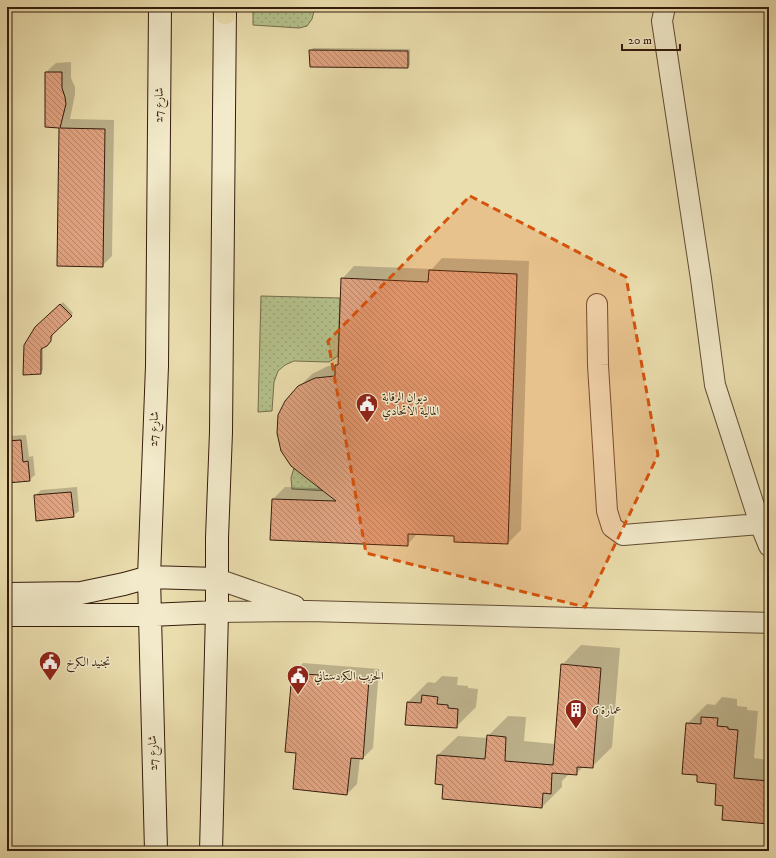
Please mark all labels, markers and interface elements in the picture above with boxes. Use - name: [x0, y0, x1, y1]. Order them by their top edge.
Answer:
- scale bar: [622, 26, 680, 52]
- text: 20 m: [628, 33, 652, 48]
- street label: شارع 27: [151, 87, 170, 123]
- place label: ديوان الرقابة المالية الاتحادي: [382, 390, 439, 421]
- public building icon: ديوان الرقابة المالية الاتحادي: [354, 391, 380, 424]
- street label: شارع 27: [146, 411, 165, 447]
- public building icon: تجنيد الكرخ: [37, 649, 63, 682]
- place label: تجنيد الكرخ: [66, 655, 111, 673]
- public building icon: الحزب الكردستاني: [285, 663, 311, 696]
- place label: الحزب الكردستاني: [314, 669, 384, 686]
- building icon: عمارة 6: [563, 697, 589, 730]
- place label: عمارة 6: [592, 703, 621, 718]
- street label: شارع 27: [145, 735, 164, 771]

